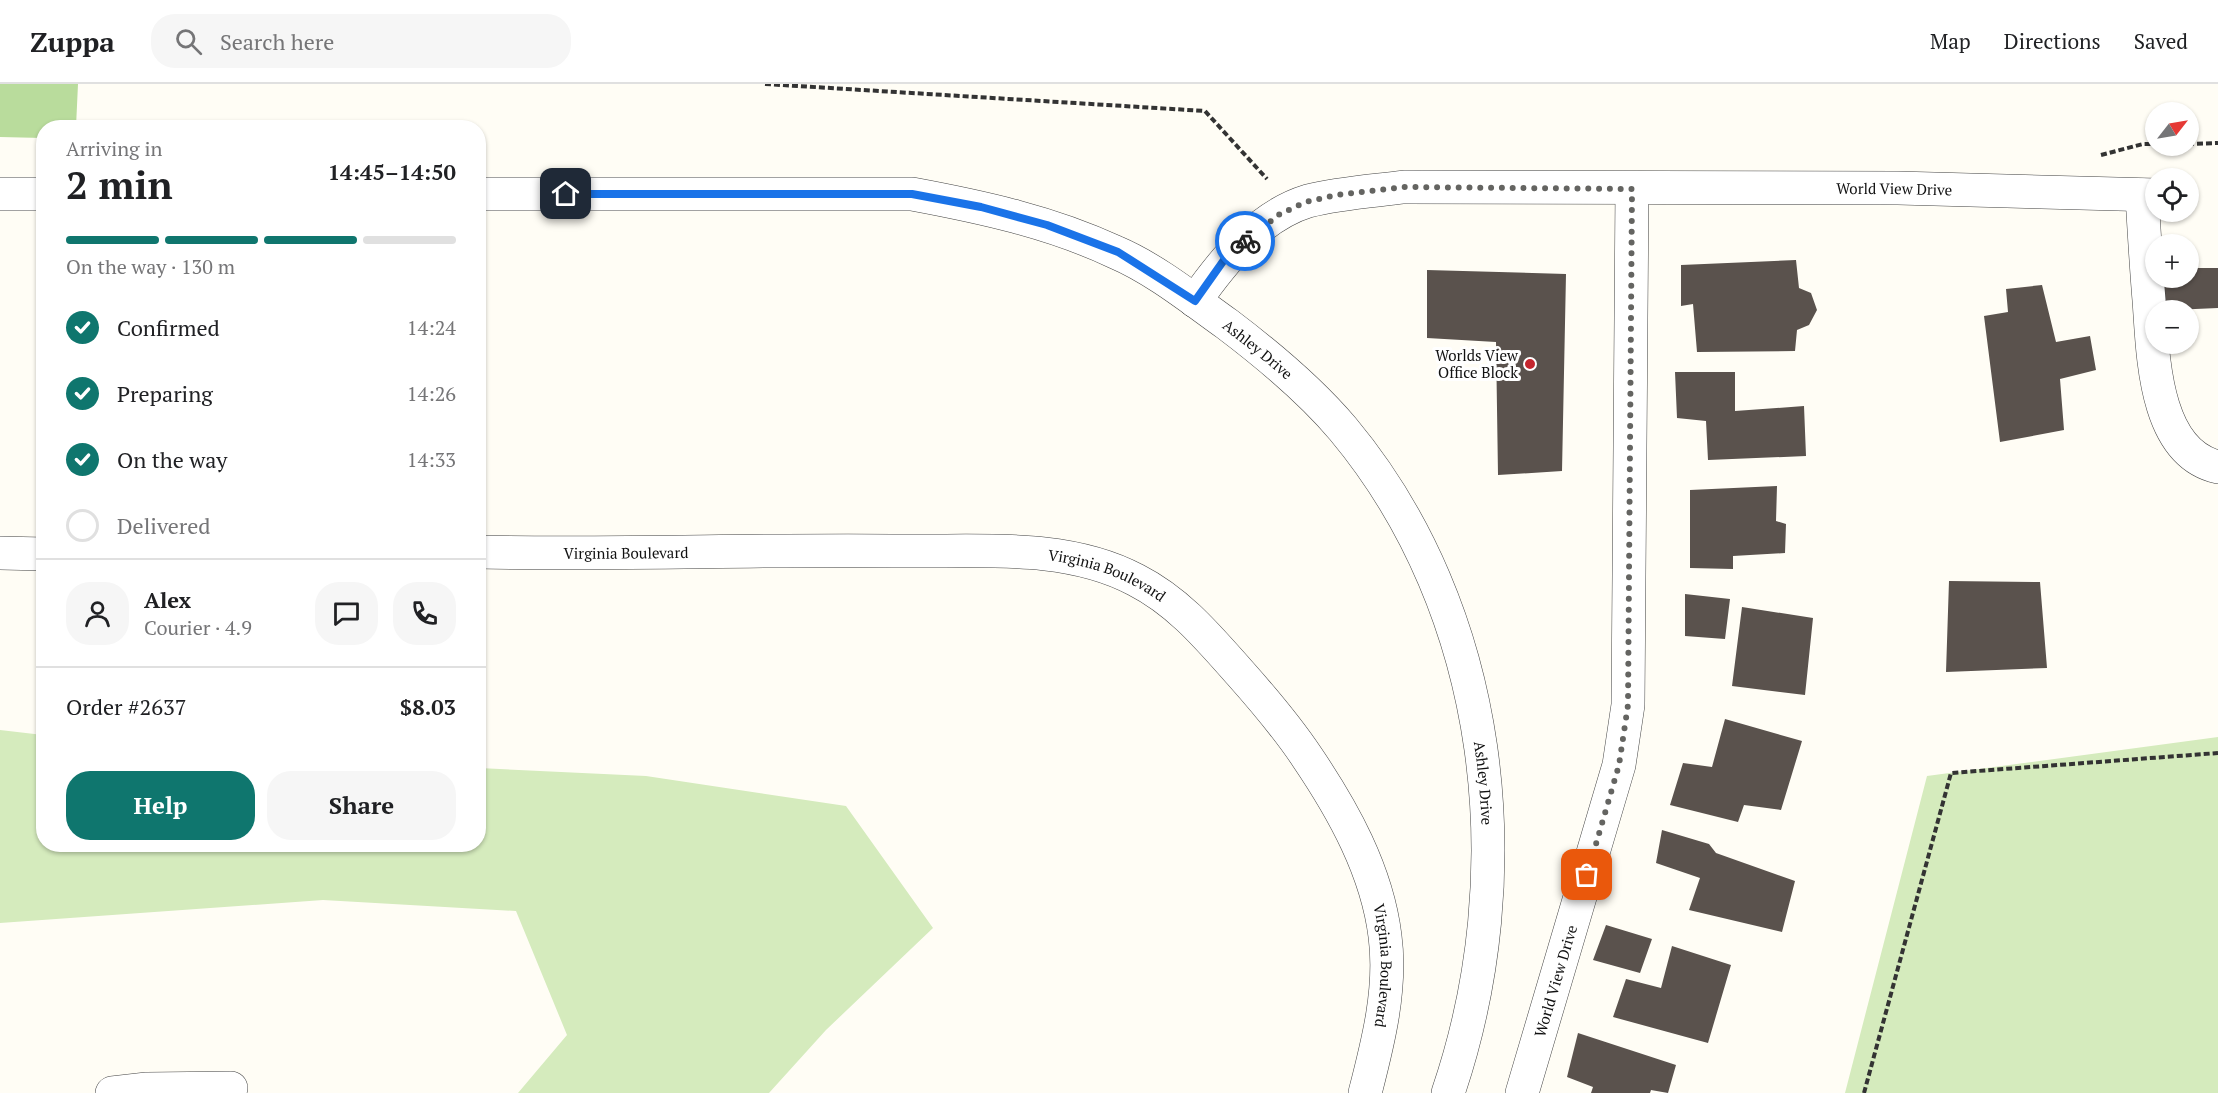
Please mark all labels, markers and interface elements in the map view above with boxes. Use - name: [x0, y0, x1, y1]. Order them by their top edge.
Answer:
- search box: [151, 14, 571, 68]
- text: Zuppa: [30, 23, 115, 60]
- icon: search: [172, 25, 205, 58]
- text: Search here: [220, 27, 334, 56]
- text: Map: [1930, 27, 1971, 55]
- text: Directions: [2004, 27, 2101, 55]
- text: Saved: [2134, 27, 2188, 55]
- north arrow: [2145, 102, 2199, 156]
- map controls: [2145, 102, 2199, 354]
- text: Arriving in: [66, 135, 162, 162]
- text: 14:45–14:50: [328, 157, 456, 186]
- text: 2 min: [66, 158, 173, 210]
- pin: [540, 168, 591, 219]
- button: locate: [2145, 168, 2199, 222]
- icon: home: [549, 177, 582, 210]
- street label: World View Drive: [1836, 178, 1952, 199]
- courier: [1215, 211, 1275, 271]
- icon: bike: [1229, 225, 1262, 258]
- button: +: [2145, 234, 2199, 288]
- text: On the way · 130 m: [66, 253, 235, 280]
- button: −: [2145, 300, 2199, 354]
- icon: check: [66, 311, 99, 344]
- text: Confirmed: [117, 313, 220, 342]
- text: 14:24: [407, 314, 456, 341]
- street label: Ashley Drive: [1219, 315, 1297, 383]
- place label: Worlds View Office Block: [1435, 345, 1519, 382]
- marker: Worlds View Office Block: [1523, 357, 1537, 371]
- icon: check: [66, 377, 99, 410]
- text: Preparing: [117, 379, 213, 408]
- text: 14:26: [407, 380, 456, 407]
- icon: check: [66, 443, 99, 476]
- text: On the way: [117, 445, 227, 474]
- text: 14:33: [407, 446, 456, 473]
- text: Delivered: [117, 511, 210, 540]
- street label: Virginia Boulevard: [564, 542, 689, 563]
- street label: Virginia Boulevard: [1047, 544, 1170, 606]
- button: person: [66, 582, 129, 645]
- button: chat: [315, 582, 378, 645]
- button: phone: [393, 582, 456, 645]
- text: Alex: [144, 585, 191, 614]
- text: Courier · 4.9: [144, 614, 252, 641]
- text: Order #2637: [66, 692, 186, 721]
- text: $8.03: [400, 692, 456, 721]
- street label: Ashley Drive: [1470, 740, 1498, 825]
- button: Help: [66, 771, 255, 840]
- button: Share: [267, 771, 456, 840]
- pin: [1561, 849, 1612, 900]
- icon: bag: [1570, 858, 1603, 891]
- street label: Virginia Boulevard: [1369, 902, 1397, 1029]
- street label: World View Drive: [1529, 922, 1581, 1039]

